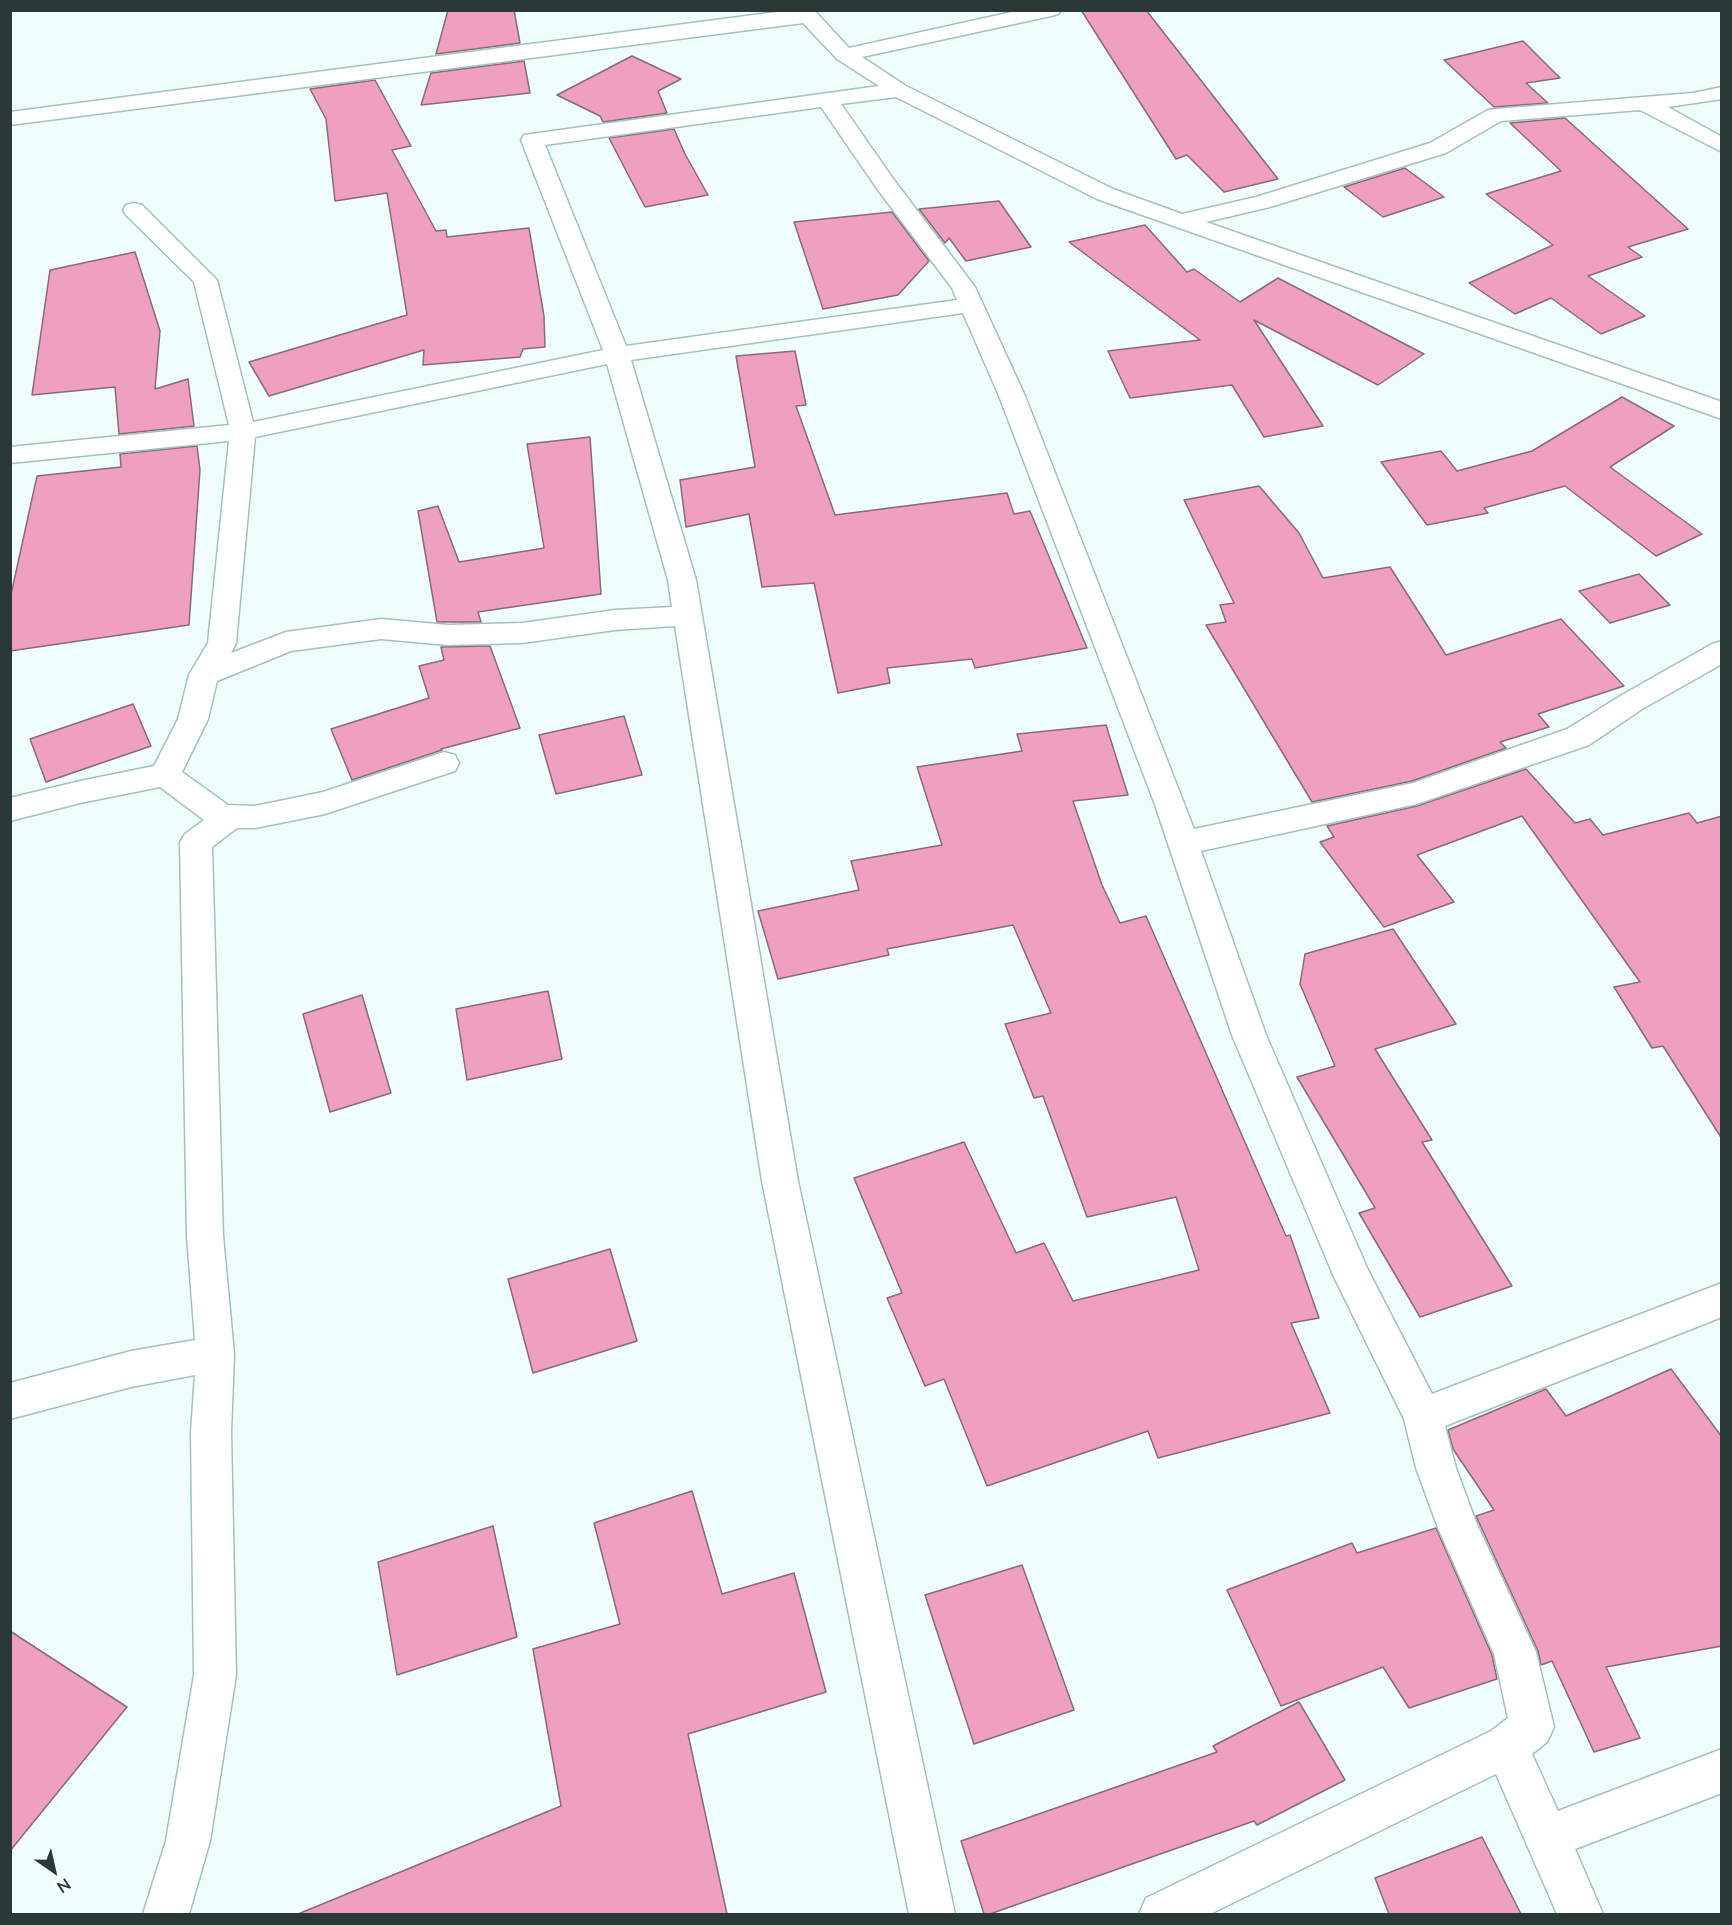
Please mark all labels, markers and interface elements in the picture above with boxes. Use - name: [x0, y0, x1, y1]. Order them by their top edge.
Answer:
- north arrow: [24, 1841, 84, 1901]
- text: N: [54, 1875, 75, 1898]

